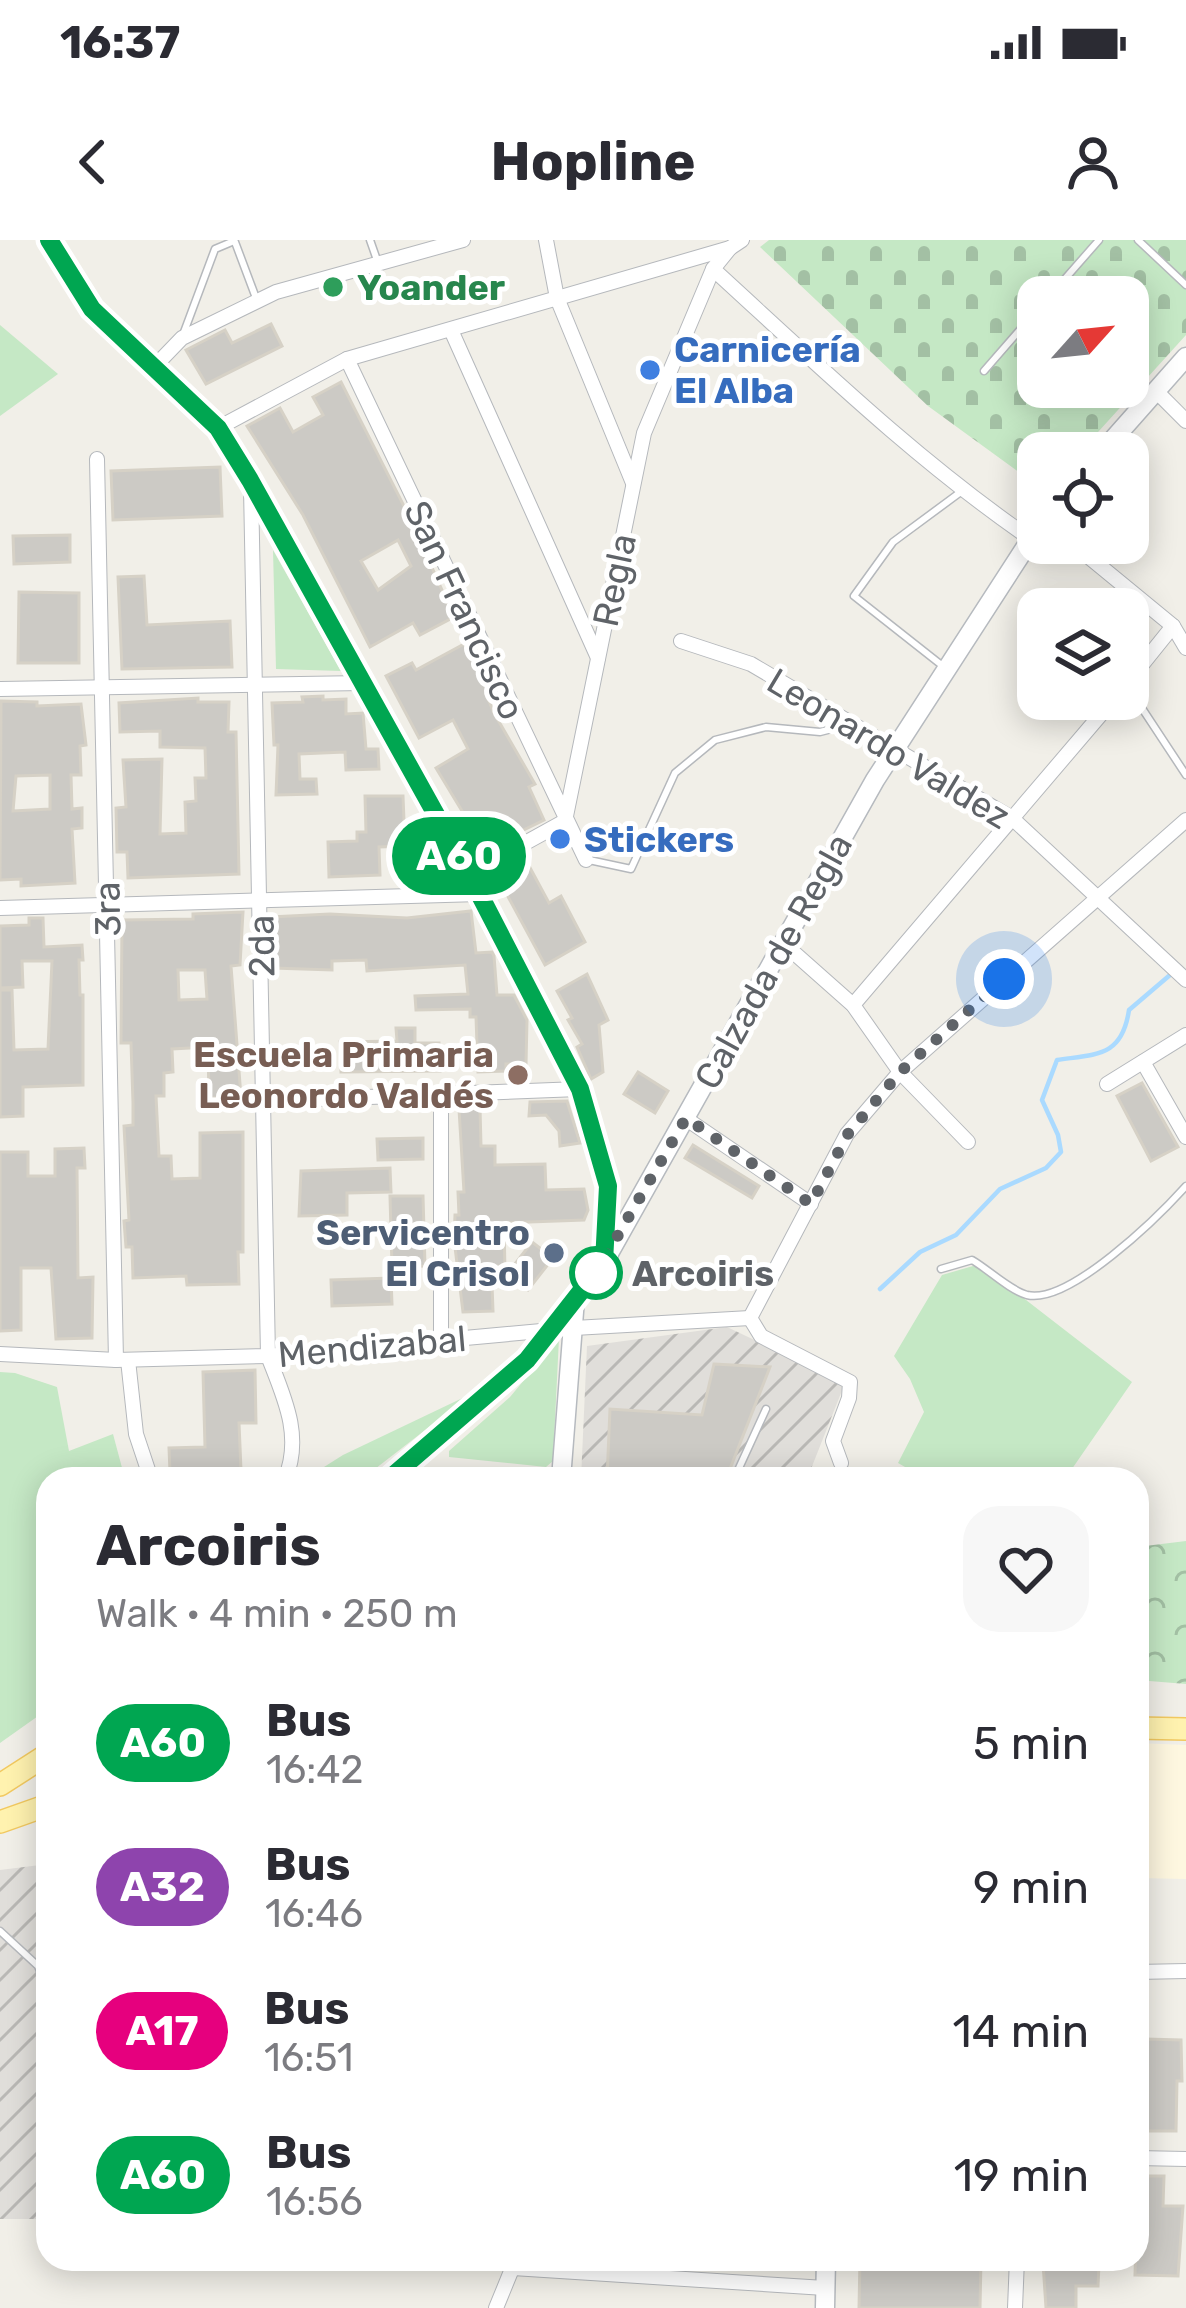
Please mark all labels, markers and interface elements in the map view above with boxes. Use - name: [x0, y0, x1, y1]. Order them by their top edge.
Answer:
- text: 16:37: [60, 16, 180, 69]
- icon: back: [60, 129, 126, 195]
- icon: person: [1060, 129, 1126, 195]
- text: Hopline: [491, 130, 695, 194]
- place label: Yoander: [357, 266, 505, 309]
- marker: Yoander: [320, 274, 346, 300]
- north arrow: [1017, 276, 1149, 408]
- map controls: [1017, 276, 1149, 720]
- place label: Carnicería El Alba: [674, 328, 861, 412]
- marker: Carnicería El Alba: [637, 357, 663, 383]
- button: locate: [1017, 432, 1149, 564]
- street label: San Francisco: [395, 494, 534, 726]
- street label: Regla: [584, 530, 645, 630]
- button: layers: [1017, 588, 1149, 720]
- street label: Leonardo Valdez: [760, 659, 1018, 838]
- line badge: A60: [390, 817, 528, 895]
- place label: Stickers: [584, 818, 734, 861]
- marker: Stickers: [547, 826, 573, 852]
- street label: Calzada de Regla: [686, 826, 861, 1096]
- text: A60: [416, 831, 502, 881]
- street label: 3ra: [86, 881, 129, 937]
- street label: 2da: [239, 914, 284, 978]
- your location: [974, 949, 1034, 1009]
- place label: Escuela Primaria Leonordo Valdés: [193, 1033, 494, 1117]
- marker: Escuela Primaria Leonordo Valdés: [505, 1062, 531, 1088]
- place label: Servicentro El Crisol: [316, 1211, 530, 1295]
- marker: Servicentro El Crisol: [541, 1240, 567, 1266]
- marker: Arcoiris: [571, 1248, 621, 1298]
- place label: Arcoiris: [632, 1252, 774, 1295]
- street label: Mendizabal: [276, 1317, 468, 1376]
- button: heart: [963, 1506, 1089, 1632]
- text: Arcoiris: [96, 1512, 321, 1579]
- text: Walk · 4 min · 250 m: [96, 1591, 458, 1637]
- text: Bus: [266, 1694, 351, 1747]
- text: 5 min: [973, 1717, 1089, 1770]
- text: A60: [120, 1718, 206, 1768]
- text: 16:42: [266, 1747, 363, 1793]
- text: Bus: [265, 1838, 350, 1891]
- text: 9 min: [973, 1861, 1089, 1914]
- text: A32: [120, 1862, 205, 1912]
- text: 16:46: [265, 1891, 363, 1937]
- text: Bus: [264, 1982, 349, 2035]
- text: 14 min: [953, 2005, 1089, 2058]
- text: A17: [125, 2006, 199, 2056]
- text: 16:51: [264, 2035, 353, 2081]
- text: Bus: [266, 2126, 351, 2179]
- text: 19 min: [954, 2149, 1089, 2202]
- text: A60: [120, 2150, 206, 2200]
- text: 16:56: [266, 2179, 363, 2225]

